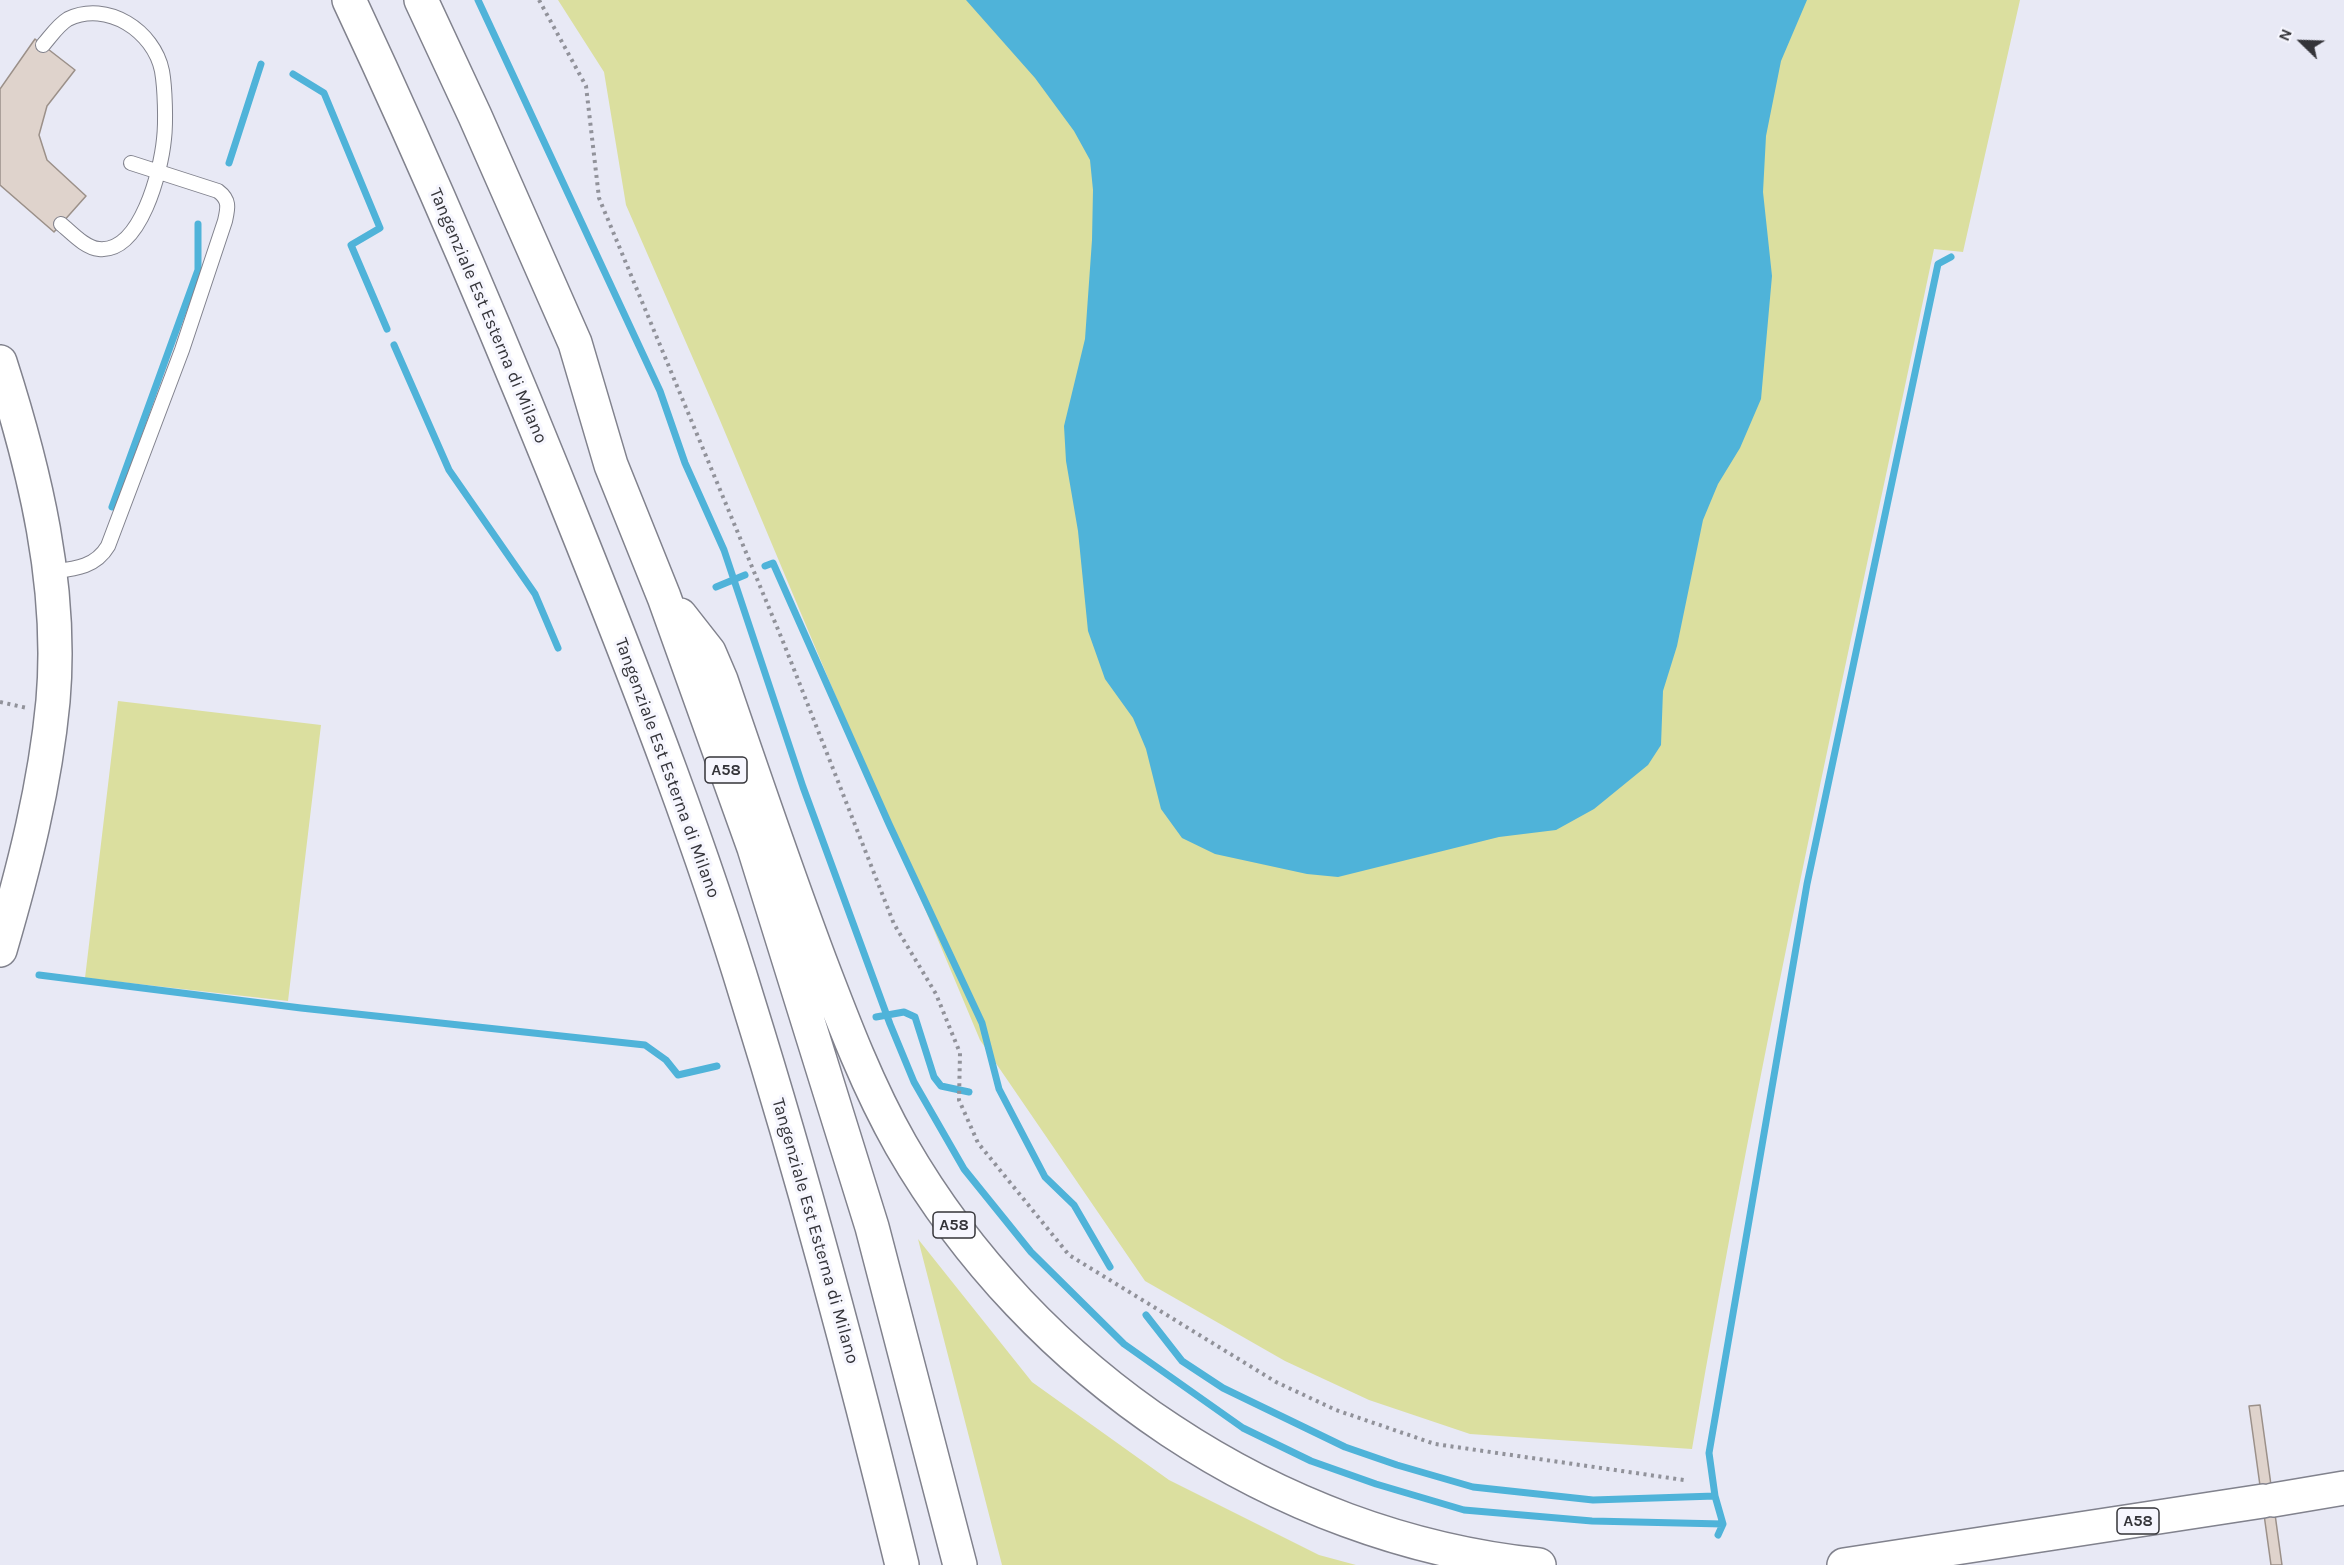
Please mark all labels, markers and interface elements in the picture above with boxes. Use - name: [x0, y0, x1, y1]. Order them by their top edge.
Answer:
- north arrow: [2272, 12, 2332, 72]
- text: N: [2274, 26, 2296, 44]
- street label: Tangenziale Est Esterna di Milano: [424, 185, 552, 447]
- street label: Tangenziale Est Esterna di Milano: [610, 635, 724, 901]
- road number: A58: [705, 757, 747, 783]
- street label: Tangenziale Est Esterna di Milano: [767, 1096, 863, 1366]
- road number: A58: [933, 1212, 975, 1238]
- road number: A58: [2117, 1508, 2159, 1534]

